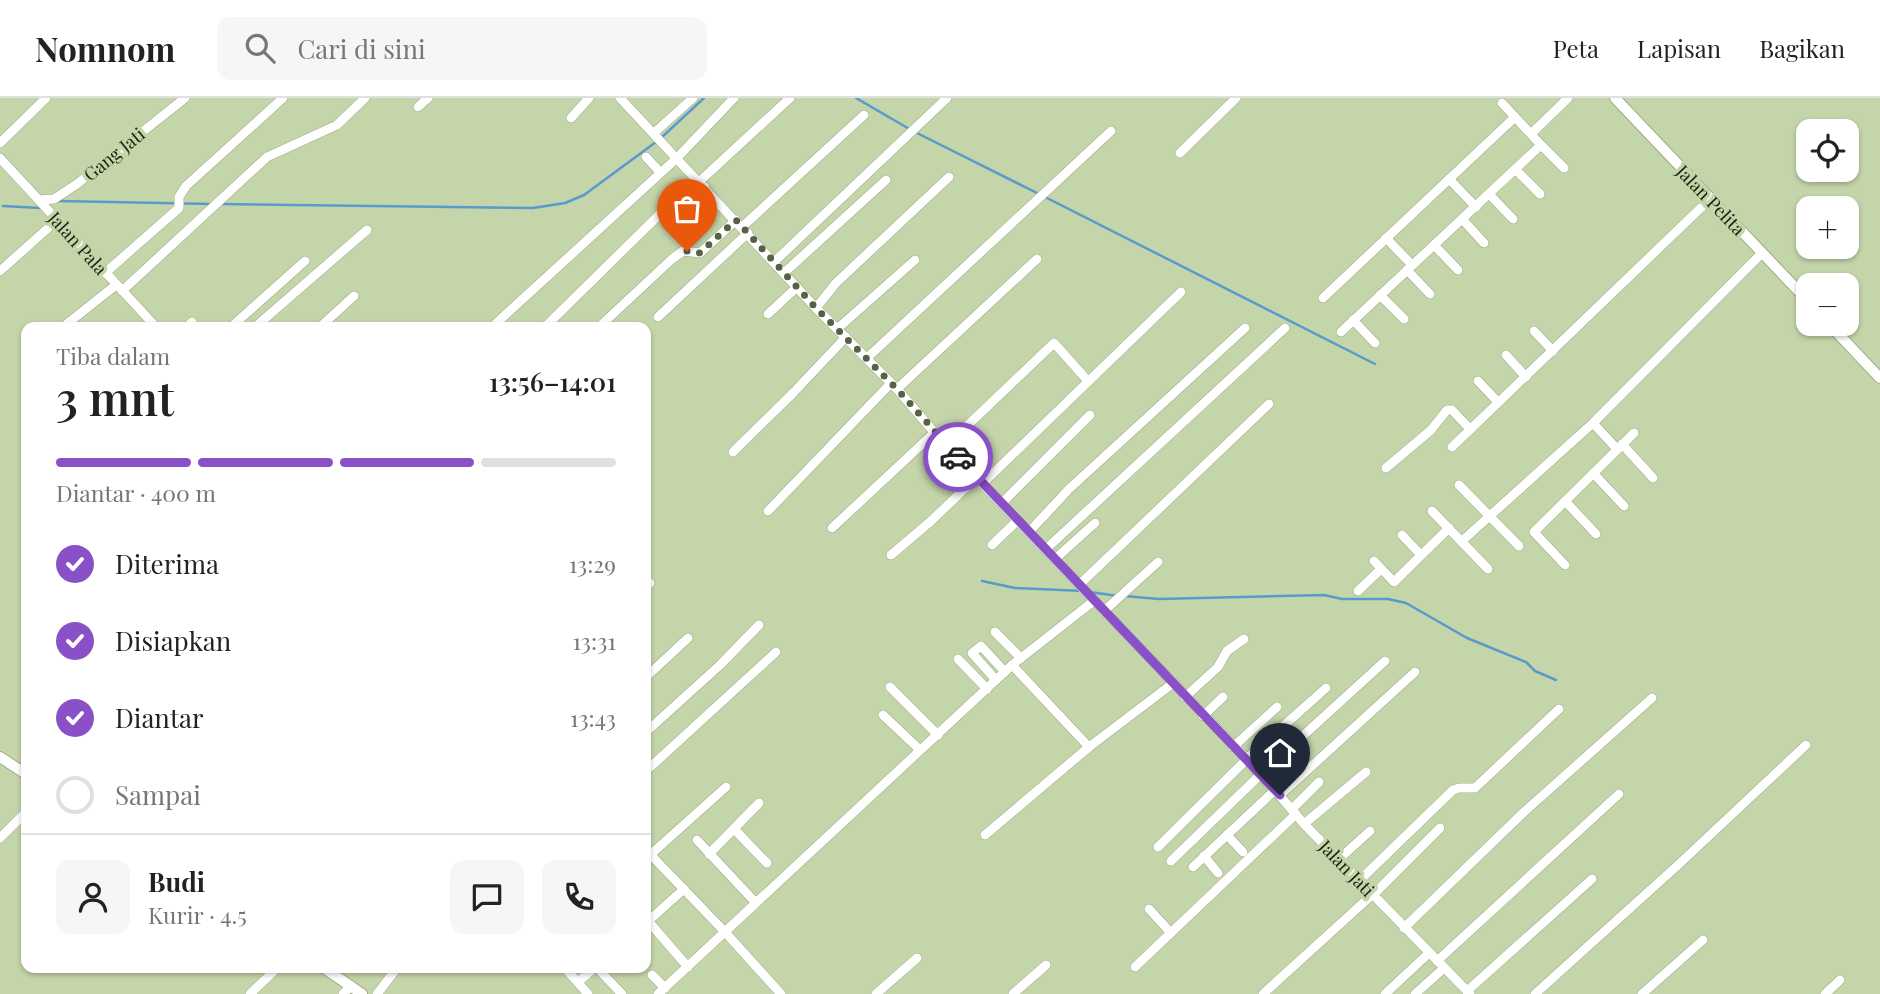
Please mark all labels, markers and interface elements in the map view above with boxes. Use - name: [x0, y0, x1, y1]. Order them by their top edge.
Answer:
- search box: [217, 17, 707, 80]
- text: Nomnom: [35, 26, 175, 70]
- icon: search: [241, 29, 279, 67]
- text: Cari di sini: [297, 31, 426, 66]
- text: Peta: [1553, 32, 1599, 64]
- text: Lapisan: [1637, 32, 1721, 64]
- text: Bagikan: [1759, 32, 1845, 64]
- map controls: [1796, 119, 1859, 336]
- button: locate: [1796, 119, 1859, 182]
- street label: Gang Jati: [78, 122, 150, 186]
- street label: Jalan Pelita: [1671, 159, 1751, 240]
- pin: [657, 179, 717, 251]
- icon: bag: [668, 190, 706, 228]
- button: +: [1796, 196, 1859, 259]
- street label: Jalan Pala: [43, 206, 113, 280]
- button: −: [1796, 273, 1859, 336]
- text: Tiba dalam: [56, 340, 170, 371]
- text: 13:56–14:01: [489, 364, 616, 399]
- text: 3 mnt: [56, 366, 174, 428]
- courier: [923, 422, 993, 492]
- icon: car: [939, 438, 977, 476]
- text: Diantar · 400 m: [56, 477, 216, 508]
- icon: check: [56, 545, 94, 583]
- text: Diterima: [115, 546, 219, 581]
- text: 13:29: [569, 548, 616, 579]
- icon: check: [56, 622, 94, 660]
- text: Disiapkan: [115, 623, 231, 658]
- text: 13:31: [573, 625, 616, 656]
- icon: check: [56, 699, 94, 737]
- text: Diantar: [115, 700, 204, 735]
- text: 13:43: [570, 702, 616, 733]
- pin: [1250, 723, 1310, 795]
- icon: home: [1261, 734, 1299, 772]
- text: Sampai: [115, 777, 201, 812]
- street label: Jalan Jati: [1313, 834, 1380, 901]
- button: person: [56, 860, 130, 934]
- button: chat: [450, 860, 524, 934]
- button: phone: [542, 860, 616, 934]
- text: Budi: [148, 864, 205, 899]
- text: Kurir · 4.5: [148, 899, 247, 930]

